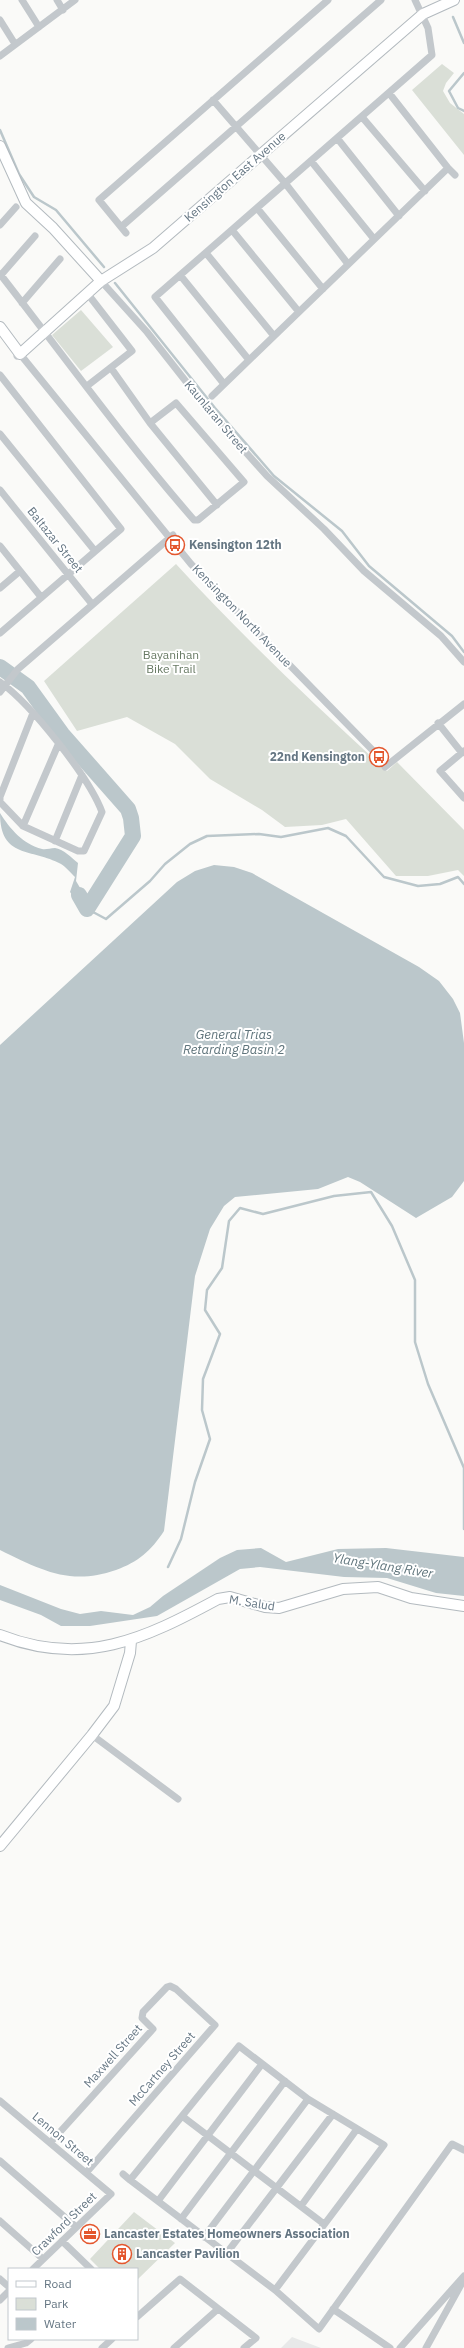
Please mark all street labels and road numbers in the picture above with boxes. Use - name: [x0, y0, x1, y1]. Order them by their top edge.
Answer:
- street label: Kensington East Avenue: [181, 128, 289, 225]
- street label: Kaunlaran Street: [182, 377, 251, 456]
- street label: Baltazar Street: [24, 504, 86, 576]
- street label: Kensington North Avenue: [189, 561, 296, 670]
- street label: M. Salud: [228, 1591, 276, 1614]
- street label: Maxwell Street: [80, 2021, 145, 2090]
- street label: McCartney Street: [125, 2029, 198, 2109]
- street label: Lennon Street: [30, 2109, 97, 2169]
- street label: Crawford Street: [28, 2189, 99, 2259]

